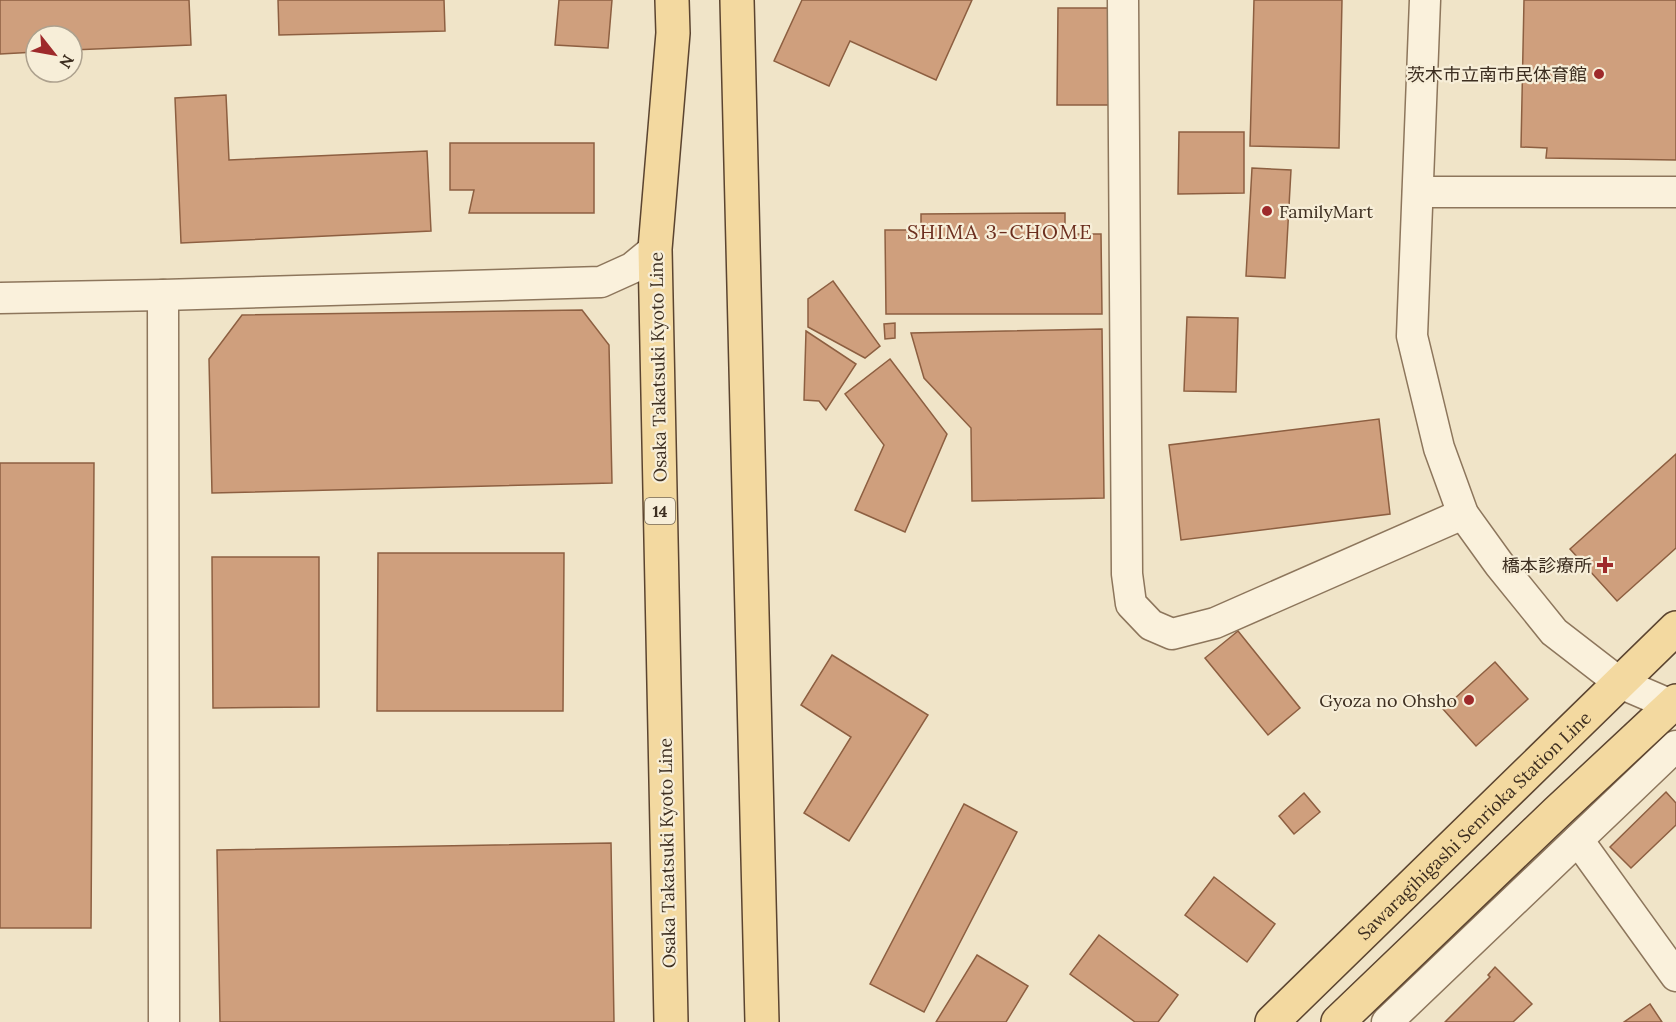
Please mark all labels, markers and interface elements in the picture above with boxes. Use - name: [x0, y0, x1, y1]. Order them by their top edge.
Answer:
- north arrow: [24, 24, 84, 84]
- text: N: [55, 51, 79, 72]
- place label: 茨木市立南市民体育館: [1407, 63, 1587, 86]
- marker: 茨木市立南市民体育館: [1592, 67, 1606, 81]
- place label: FamilyMart: [1279, 200, 1373, 223]
- marker: FamilyMart: [1260, 204, 1274, 218]
- district label: SHIMA 3-CHOME: [907, 219, 1093, 244]
- street label: Osaka Takatsuki Kyoto Line: [644, 251, 672, 482]
- road number: 14: [645, 498, 675, 524]
- place label: 橋本診療所: [1502, 554, 1592, 577]
- marker: 橋本診療所: [1596, 556, 1614, 574]
- place label: Gyoza no Ohsho: [1319, 689, 1457, 712]
- marker: Gyoza no Ohsho: [1462, 693, 1476, 707]
- street label: Sawaragihigashi Senrioka Station Line: [1352, 706, 1596, 944]
- street label: Osaka Takatsuki Kyoto Line: [653, 737, 681, 968]

